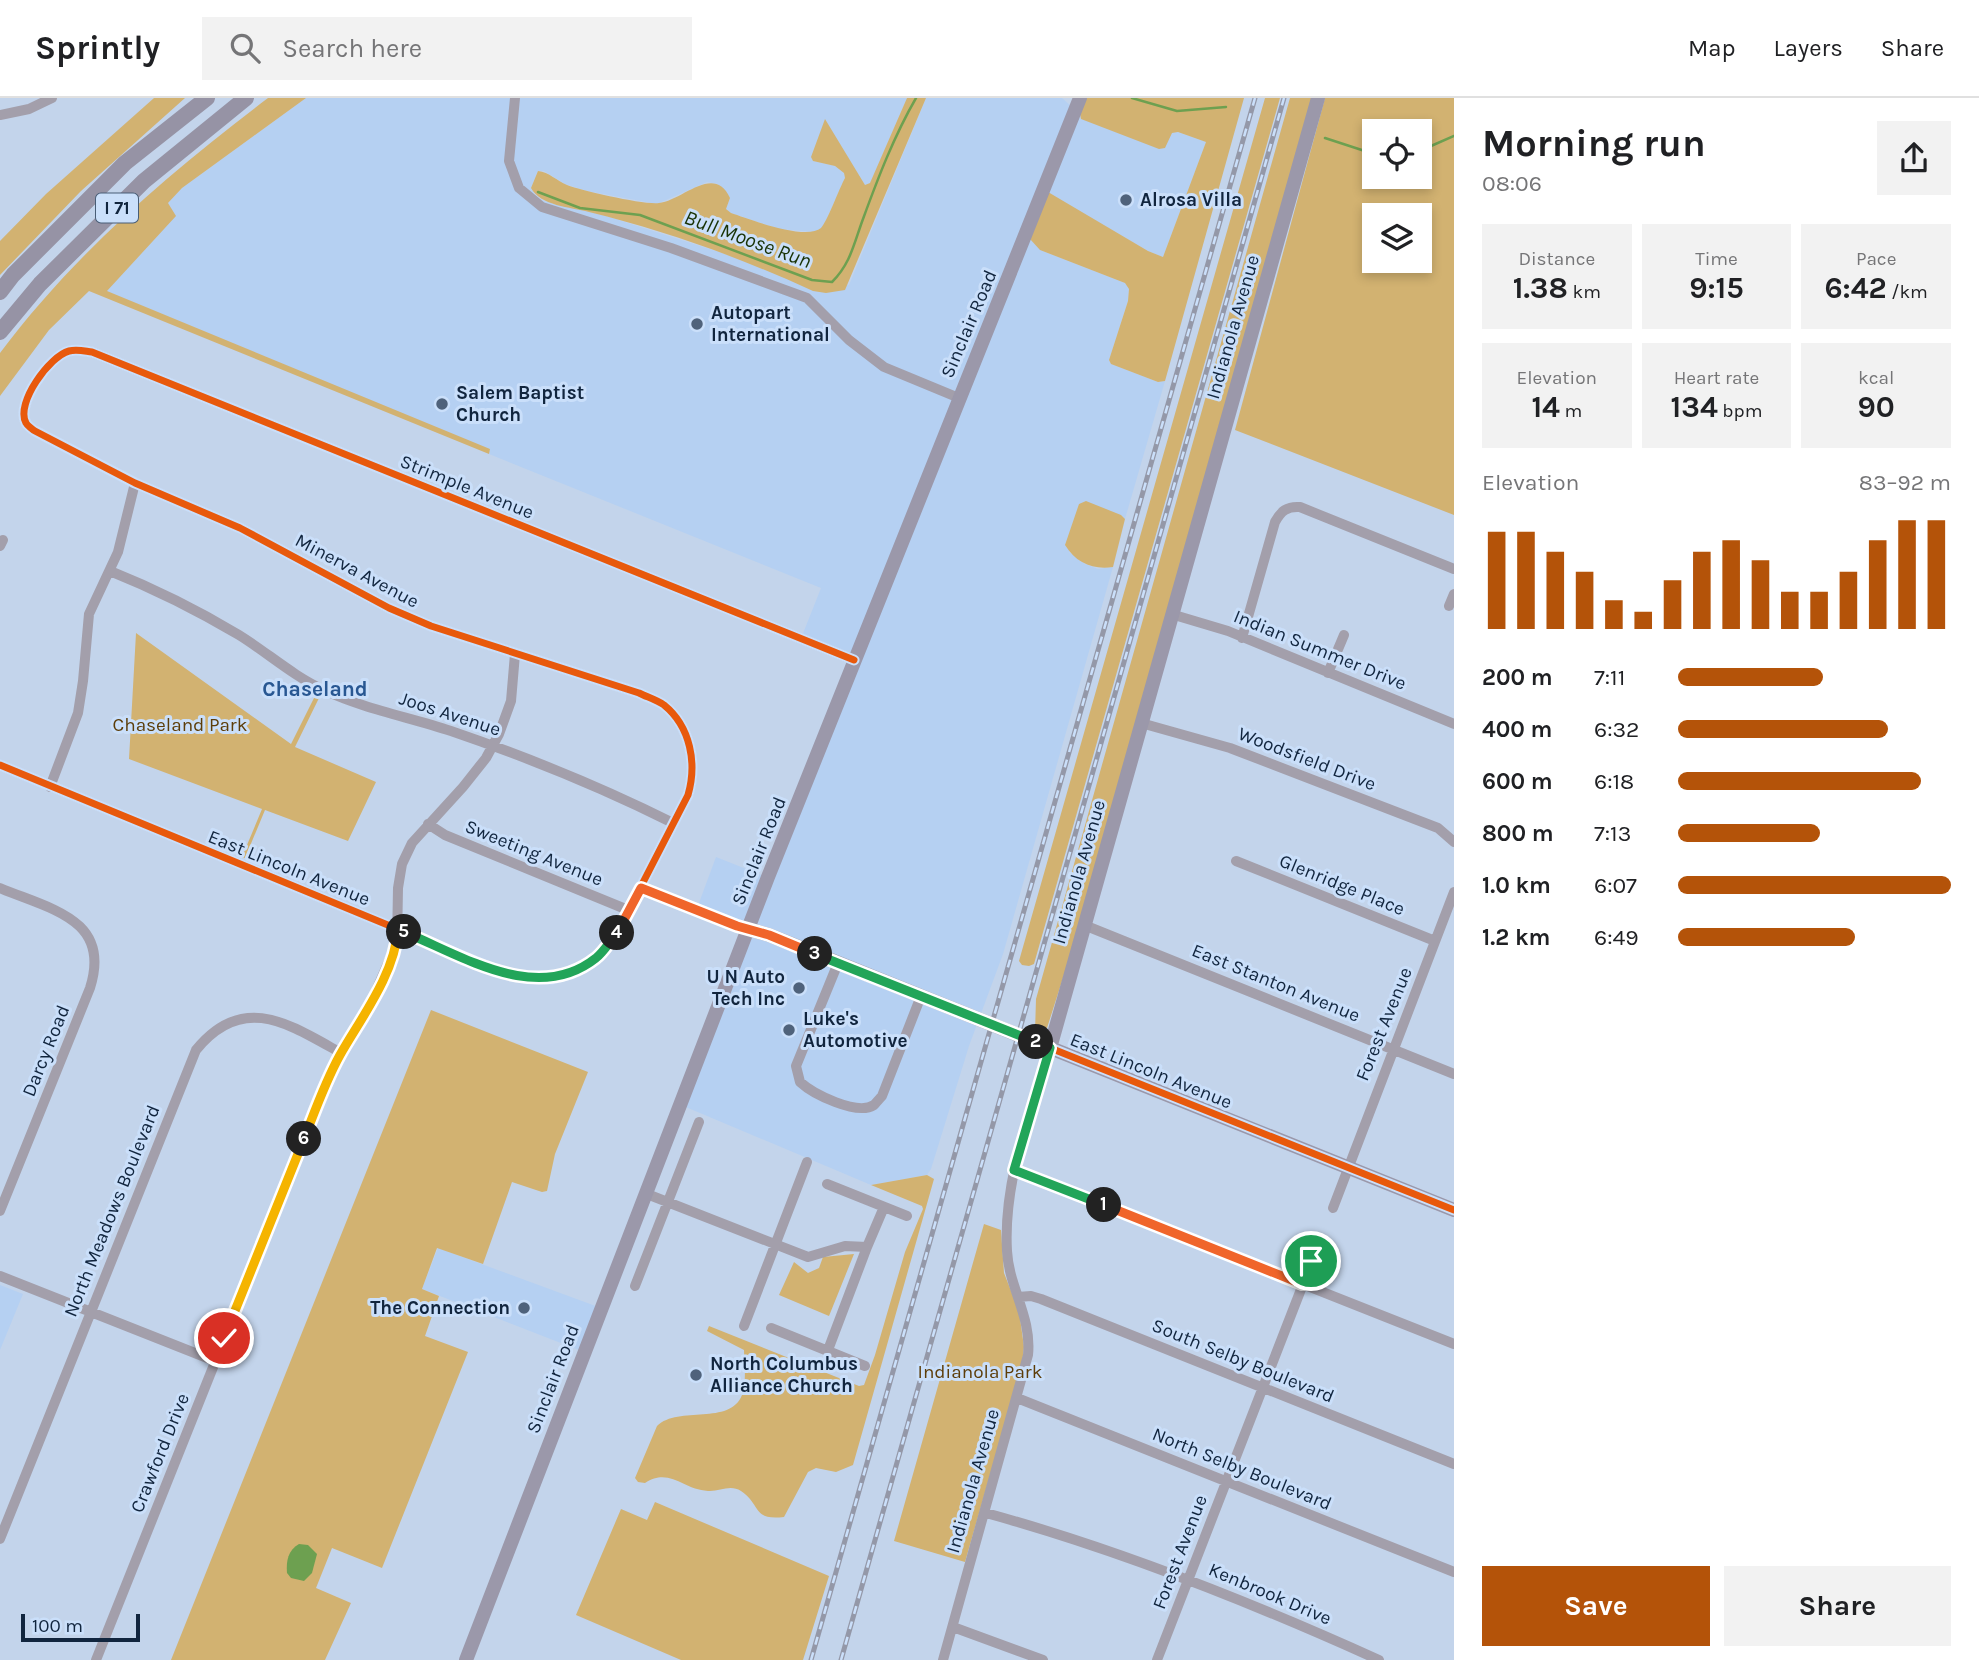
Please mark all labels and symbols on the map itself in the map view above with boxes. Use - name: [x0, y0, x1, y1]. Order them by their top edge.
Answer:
- place label: Alrosa Villa: [1140, 189, 1242, 211]
- marker: Alrosa Villa: [1118, 192, 1134, 208]
- road number: I 71: [96, 194, 138, 222]
- water label: Bull Moose Run: [681, 205, 815, 273]
- street label: Indianola Avenue: [1202, 252, 1264, 402]
- street label: Sinclair Road: [936, 267, 1002, 381]
- place label: Autopart International: [711, 302, 830, 346]
- marker: Autopart International: [689, 316, 705, 332]
- place label: Salem Baptist Church: [456, 382, 584, 426]
- marker: Salem Baptist Church: [434, 396, 450, 412]
- street label: Strimple Avenue: [397, 450, 537, 524]
- street label: Minerva Avenue: [291, 529, 423, 613]
- street label: Indian Summer Drive: [1230, 605, 1410, 695]
- district label: Chaseland: [262, 677, 368, 701]
- street label: Joos Avenue: [396, 687, 504, 741]
- park label: Chaseland Park: [113, 714, 248, 736]
- street label: Woodsfield Drive: [1235, 723, 1379, 795]
- street label: Sinclair Road: [727, 794, 791, 908]
- street label: Indianola Avenue: [1048, 797, 1110, 947]
- street label: Sweeting Avenue: [462, 815, 606, 891]
- street label: East Lincoln Avenue: [205, 825, 373, 911]
- street label: Glenridge Place: [1276, 850, 1408, 920]
- pin: 5: [386, 914, 422, 950]
- pin: 4: [600, 916, 634, 950]
- pin: 3: [798, 936, 832, 972]
- street label: East Stanton Avenue: [1189, 939, 1363, 1027]
- street label: Forest Avenue: [1351, 964, 1417, 1084]
- place label: U N Auto Tech Inc: [707, 966, 785, 1010]
- marker: U N Auto Tech Inc: [791, 980, 807, 996]
- street label: Darcy Road: [18, 1002, 74, 1100]
- place label: Luke's Automotive: [803, 1008, 908, 1052]
- marker: Luke's Automotive: [781, 1022, 797, 1038]
- pin: 2: [1018, 1024, 1054, 1060]
- street label: East Lincoln Avenue: [1067, 1028, 1235, 1114]
- street label: North Meadows Boulevard: [59, 1102, 165, 1320]
- pin: 6: [286, 1122, 322, 1156]
- pin: 1: [1086, 1188, 1122, 1222]
- pin: [1281, 1231, 1341, 1291]
- place label: The Connection: [370, 1297, 510, 1319]
- marker: The Connection: [516, 1300, 532, 1316]
- pin: [194, 1308, 254, 1368]
- street label: South Selby Boulevard: [1149, 1314, 1337, 1408]
- street label: Sinclair Road: [522, 1321, 584, 1437]
- place label: North Columbus Alliance Church: [710, 1353, 858, 1397]
- park label: Indianola Park: [918, 1361, 1043, 1383]
- marker: North Columbus Alliance Church: [688, 1367, 704, 1383]
- street label: Crawford Drive: [126, 1390, 194, 1516]
- street label: Indianola Avenue: [942, 1406, 1004, 1556]
- street label: North Selby Boulevard: [1149, 1423, 1335, 1515]
- street label: Forest Avenue: [1148, 1492, 1212, 1612]
- street label: Kenbrook Drive: [1205, 1558, 1335, 1630]
- scale bar: [21, 1611, 140, 1643]

